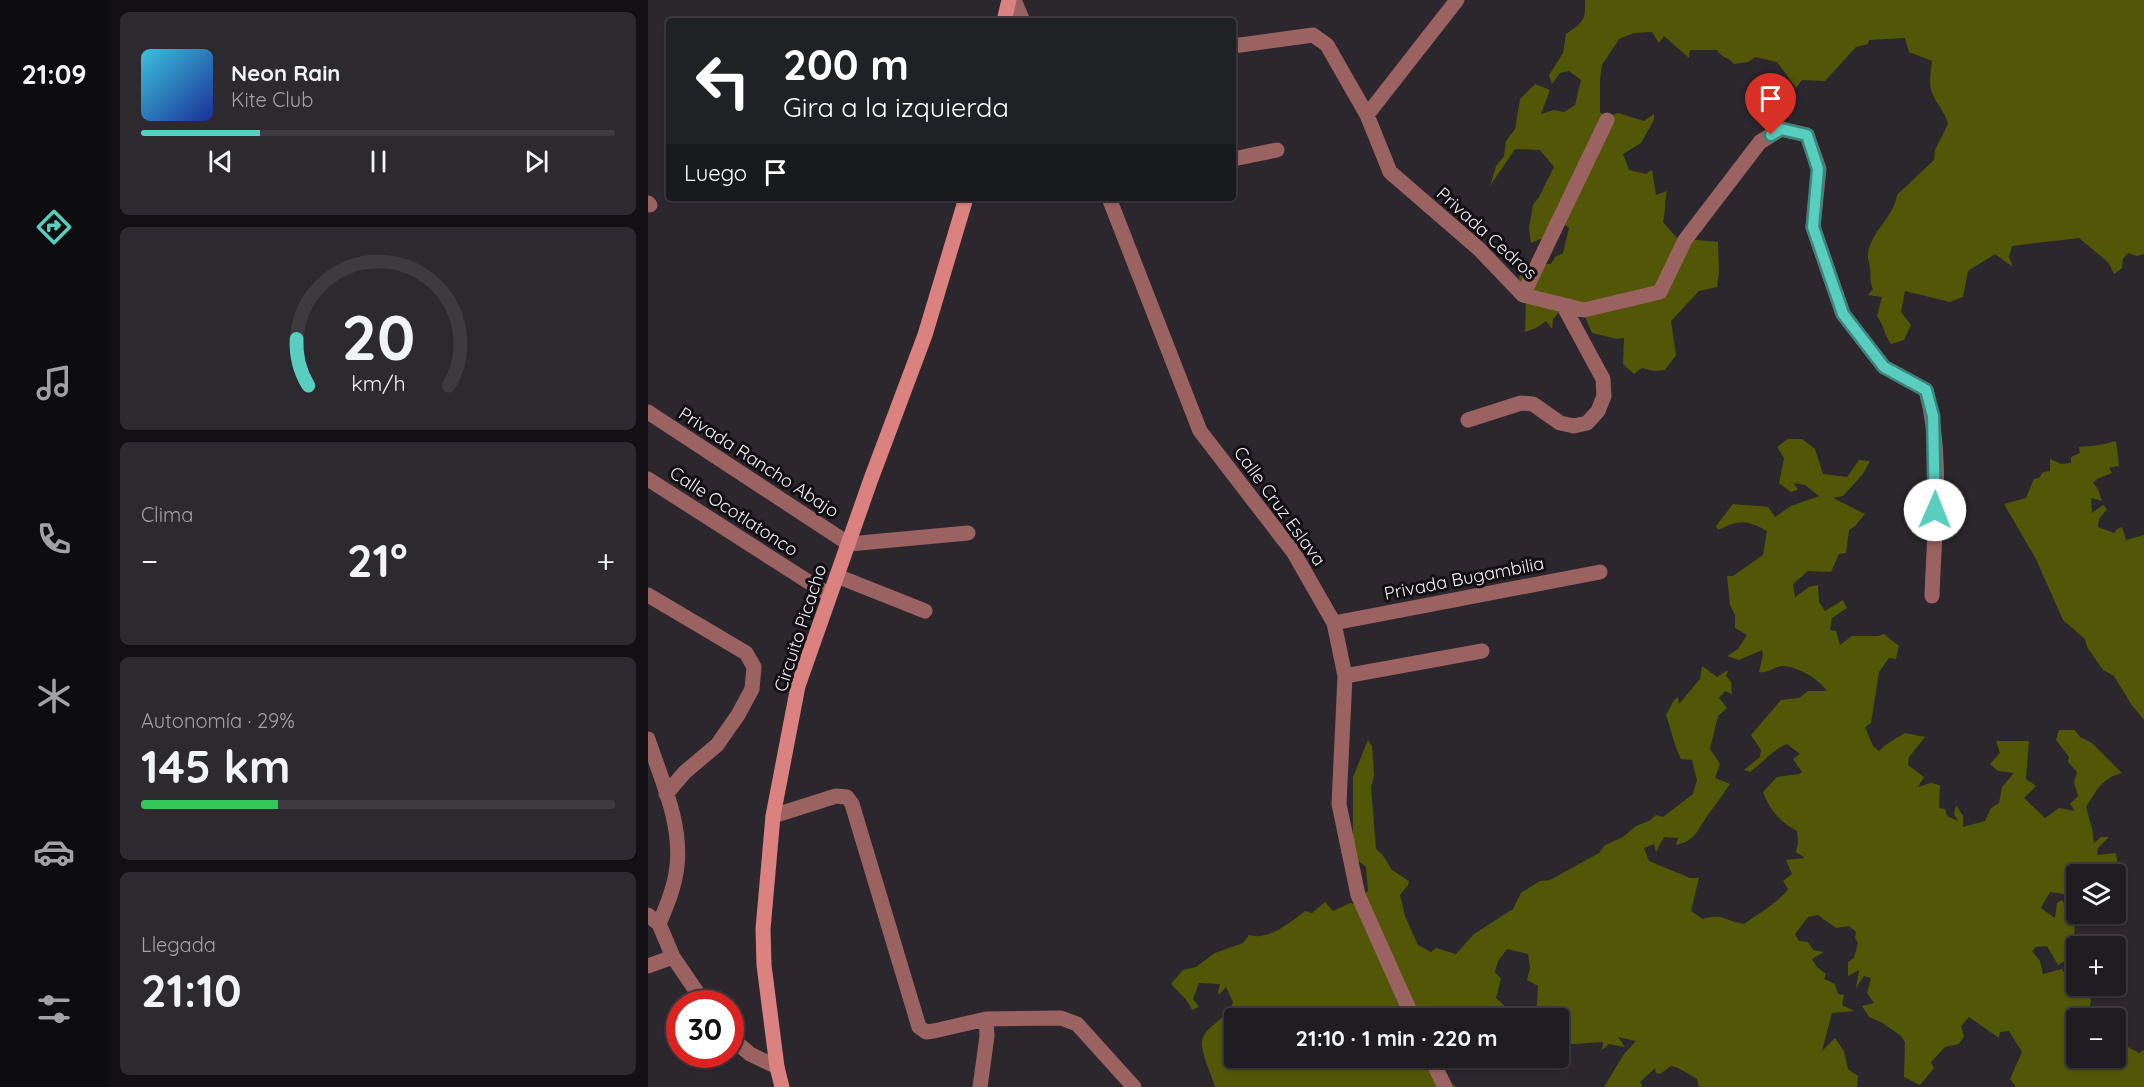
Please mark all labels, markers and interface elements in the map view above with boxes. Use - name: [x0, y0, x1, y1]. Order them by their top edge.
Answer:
- text: 200 m: [783, 38, 909, 91]
- icon: left: [684, 42, 762, 120]
- text: 21:09: [21, 57, 87, 91]
- text: Neon Rain: [231, 59, 340, 87]
- pin: [1745, 73, 1796, 135]
- icon: arrive: [1754, 82, 1787, 115]
- text: Kite Club: [231, 87, 313, 112]
- text: Gira a la izquierda: [783, 90, 1009, 124]
- icon: previous: [204, 145, 237, 178]
- icon: pause: [362, 145, 395, 178]
- icon: next: [520, 145, 553, 178]
- icon: arrive: [759, 156, 792, 189]
- text: Luego: [684, 159, 747, 187]
- street label: Privada Cedros: [1432, 182, 1542, 284]
- icon: directions: [33, 206, 75, 248]
- text: 20: [341, 298, 415, 376]
- icon: music: [33, 362, 75, 404]
- text: km/h: [351, 370, 405, 396]
- street label: Privada Rancho Abajo: [674, 402, 844, 522]
- street label: Calle Cruz Eslava: [1229, 442, 1331, 570]
- street label: Calle Ocotlatonco: [665, 461, 803, 561]
- position arrow: [1903, 478, 1967, 542]
- text: Clima: [141, 502, 193, 527]
- icon: phone: [33, 518, 75, 560]
- text: 21°: [347, 532, 408, 588]
- text: −: [141, 540, 158, 581]
- text: +: [596, 540, 615, 581]
- street label: Privada Bugambilia: [1382, 551, 1546, 605]
- street label: Circuito Picacho: [769, 561, 831, 695]
- icon: climate: [33, 675, 75, 717]
- text: Autonomía · 29%: [141, 708, 295, 733]
- text: 145 km: [141, 738, 291, 794]
- icon: car: [33, 831, 75, 873]
- map controls: [2066, 864, 2126, 1068]
- button: layers: [2066, 864, 2126, 924]
- text: Llegada: [141, 932, 216, 957]
- button: +: [2066, 936, 2126, 996]
- text: 21:10: [141, 962, 242, 1018]
- icon: filters: [33, 988, 75, 1030]
- speed limit sign: 30: [666, 990, 744, 1068]
- button: −: [2066, 1008, 2126, 1068]
- text: 21:10 · 1 min · 220 m: [1296, 1024, 1497, 1052]

